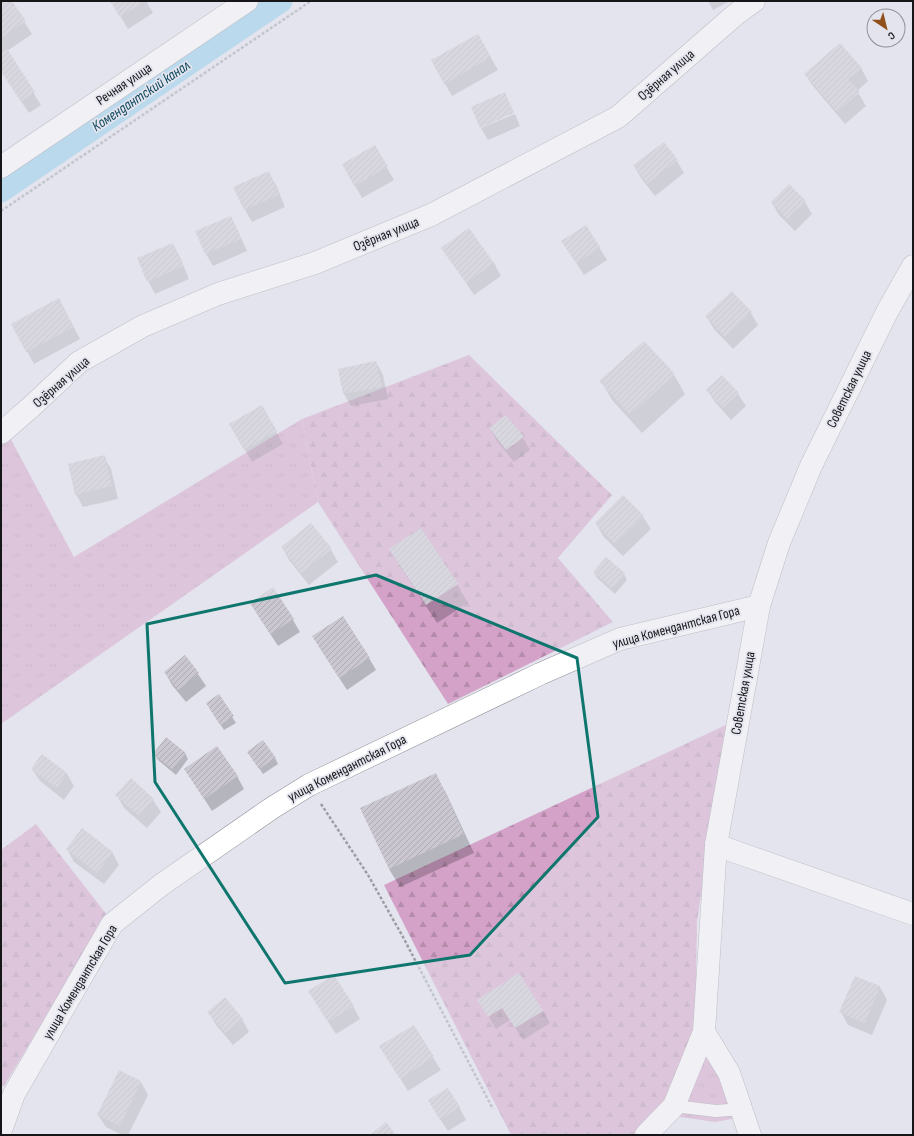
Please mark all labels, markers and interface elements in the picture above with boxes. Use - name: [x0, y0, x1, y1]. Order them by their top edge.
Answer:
- north arrow: [866, 8, 906, 48]
- text: С: [885, 29, 897, 43]
- street label: Озёрная улица: [634, 46, 698, 104]
- water label: Комендантский канал: [88, 56, 194, 136]
- street label: Речная улица: [93, 59, 155, 109]
- street label: Озёрная улица: [351, 213, 421, 255]
- street label: Советская улица: [823, 347, 875, 431]
- street label: Озёрная улица: [29, 353, 93, 411]
- street label: улица Комендантская Гора: [611, 602, 741, 652]
- street label: Советская улица: [727, 650, 759, 736]
- street label: улица Комендантская Гора: [285, 731, 409, 805]
- street label: улица Комендантская Гора: [39, 922, 121, 1042]

